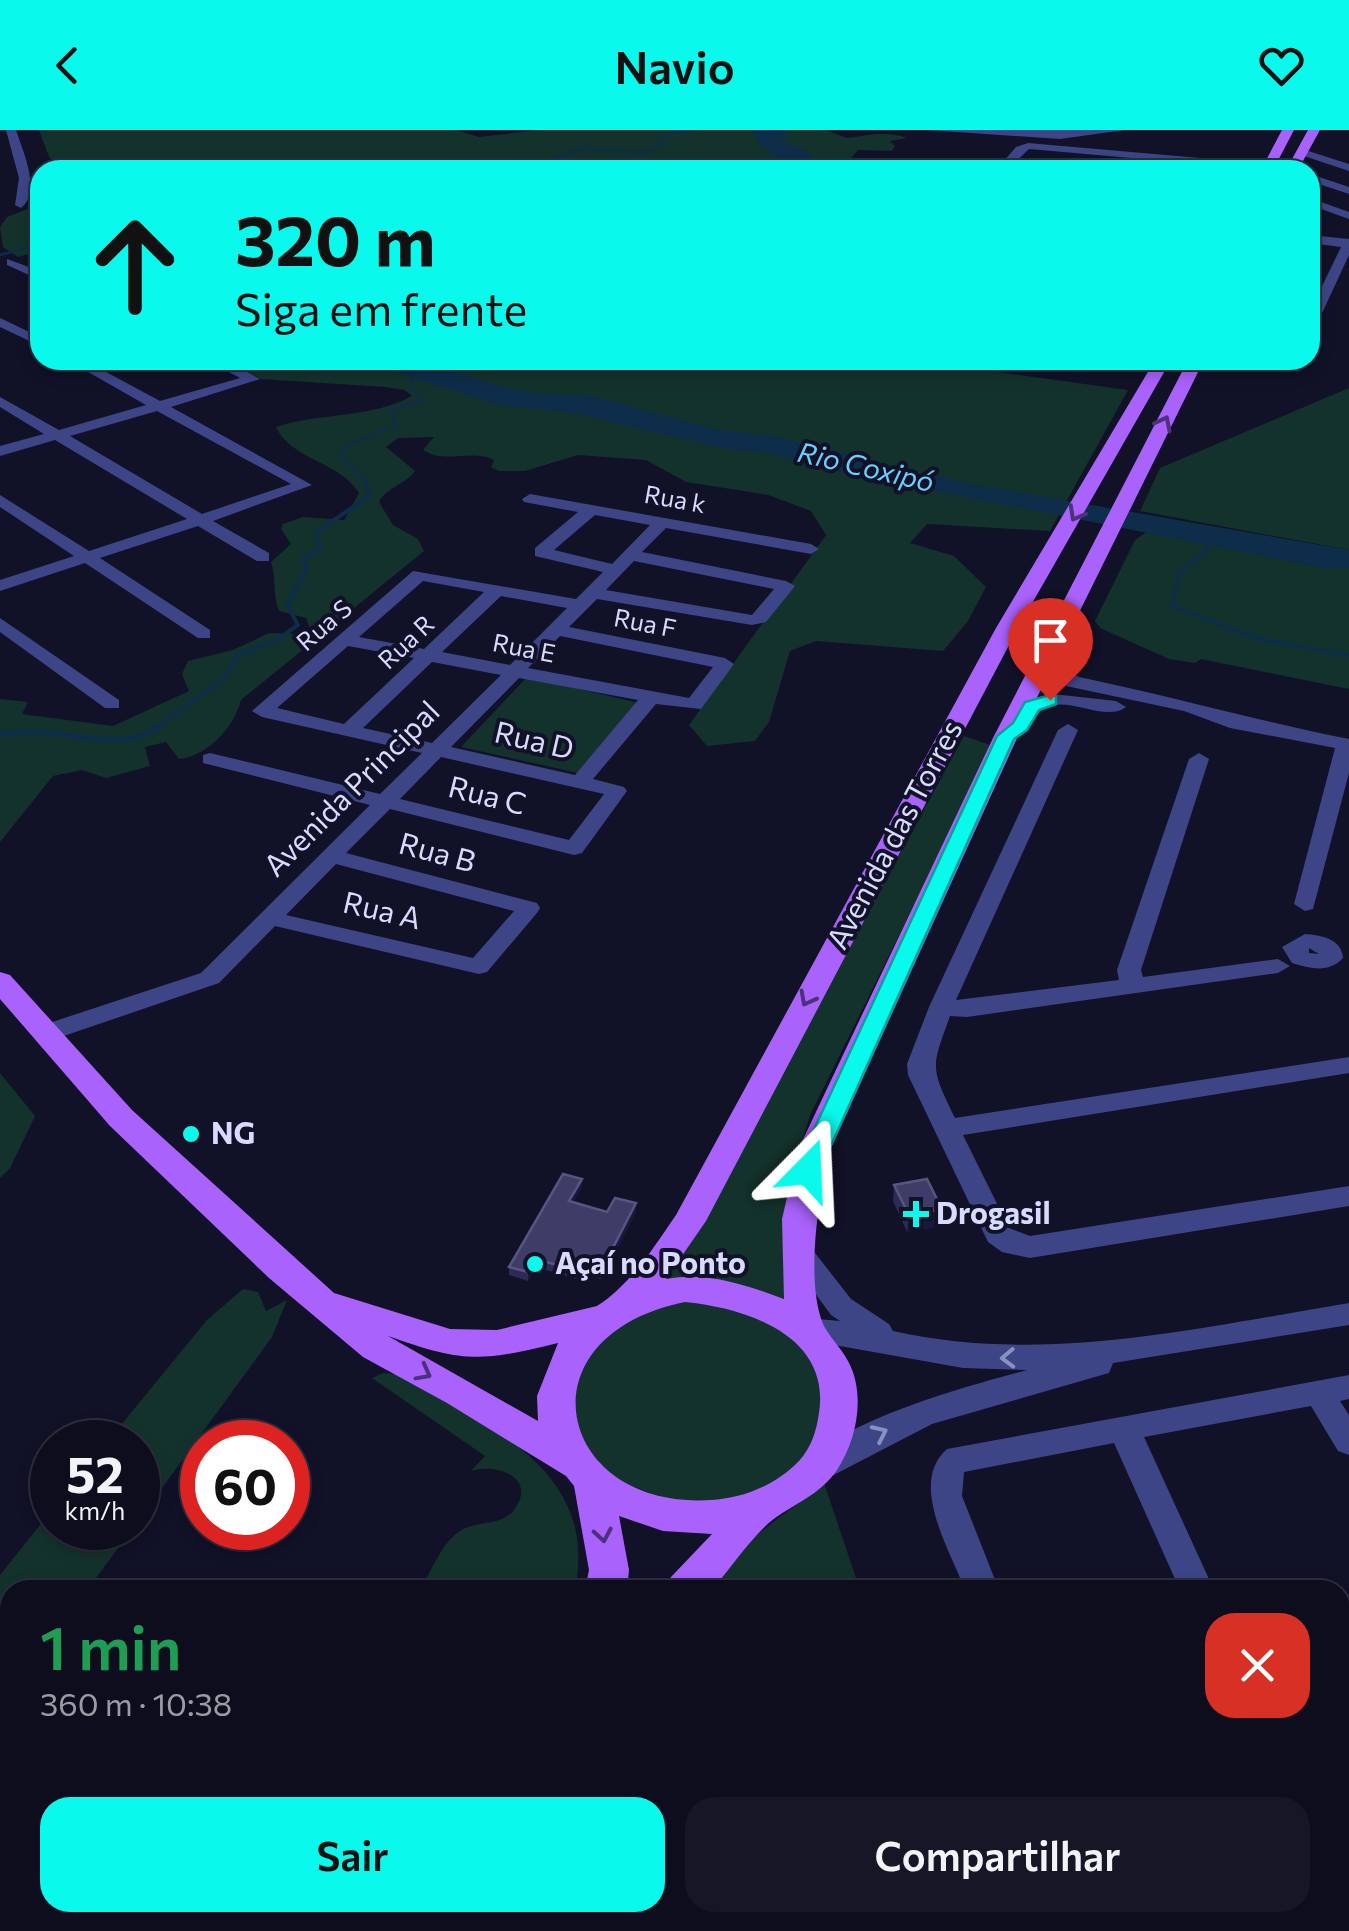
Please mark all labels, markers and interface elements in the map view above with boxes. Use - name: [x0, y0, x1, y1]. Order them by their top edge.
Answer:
- icon: back: [40, 38, 95, 93]
- text: Navio: [614, 38, 735, 93]
- icon: heart: [1254, 38, 1309, 93]
- text: 320 m: [235, 195, 436, 280]
- icon: ahead: [70, 200, 200, 330]
- text: Siga em frente: [235, 280, 527, 335]
- one-way arrow: [1152, 415, 1171, 433]
- water label: Rio Coxipó: [795, 434, 938, 498]
- street label: Rua k: [642, 478, 709, 518]
- one-way arrow: [1068, 503, 1088, 521]
- street label: Rua S: [290, 592, 357, 656]
- pin: [1008, 598, 1093, 701]
- street label: Rua F: [612, 601, 679, 643]
- street label: Rua R: [371, 608, 440, 674]
- icon: arrive: [1023, 613, 1078, 668]
- street label: Rua E: [490, 626, 558, 668]
- street label: Avenida Principal: [255, 692, 446, 883]
- street label: Rua D: [491, 712, 578, 766]
- street label: Avenida das Torres: [817, 713, 969, 955]
- street label: Rua C: [445, 766, 530, 821]
- street label: Rua B: [395, 823, 480, 878]
- street label: Rua A: [340, 882, 425, 935]
- one-way arrow: [800, 989, 820, 1007]
- place label: NG: [211, 1113, 255, 1150]
- position arrow: [756, 1118, 860, 1222]
- marker: NG: [180, 1123, 202, 1145]
- place label: Drogasil: [936, 1193, 1051, 1230]
- marker: Drogasil: [905, 1203, 927, 1225]
- place label: Açaí no Ponto: [555, 1243, 746, 1281]
- marker: Açaí no Ponto: [524, 1253, 546, 1275]
- one-way arrow: [1000, 1347, 1016, 1368]
- one-way arrow: [413, 1360, 431, 1380]
- speed limit sign: 60: [180, 1420, 310, 1550]
- one-way arrow: [870, 1426, 888, 1446]
- text: 52: [66, 1442, 124, 1503]
- text: km/h: [65, 1495, 125, 1525]
- one-way arrow: [592, 1527, 613, 1543]
- text: 1 min: [40, 1609, 181, 1682]
- button: close: [1205, 1613, 1310, 1718]
- text: 360 m · 10:38: [40, 1683, 232, 1723]
- button: Sair: [40, 1797, 665, 1912]
- button: Compartilhar: [685, 1797, 1310, 1912]

